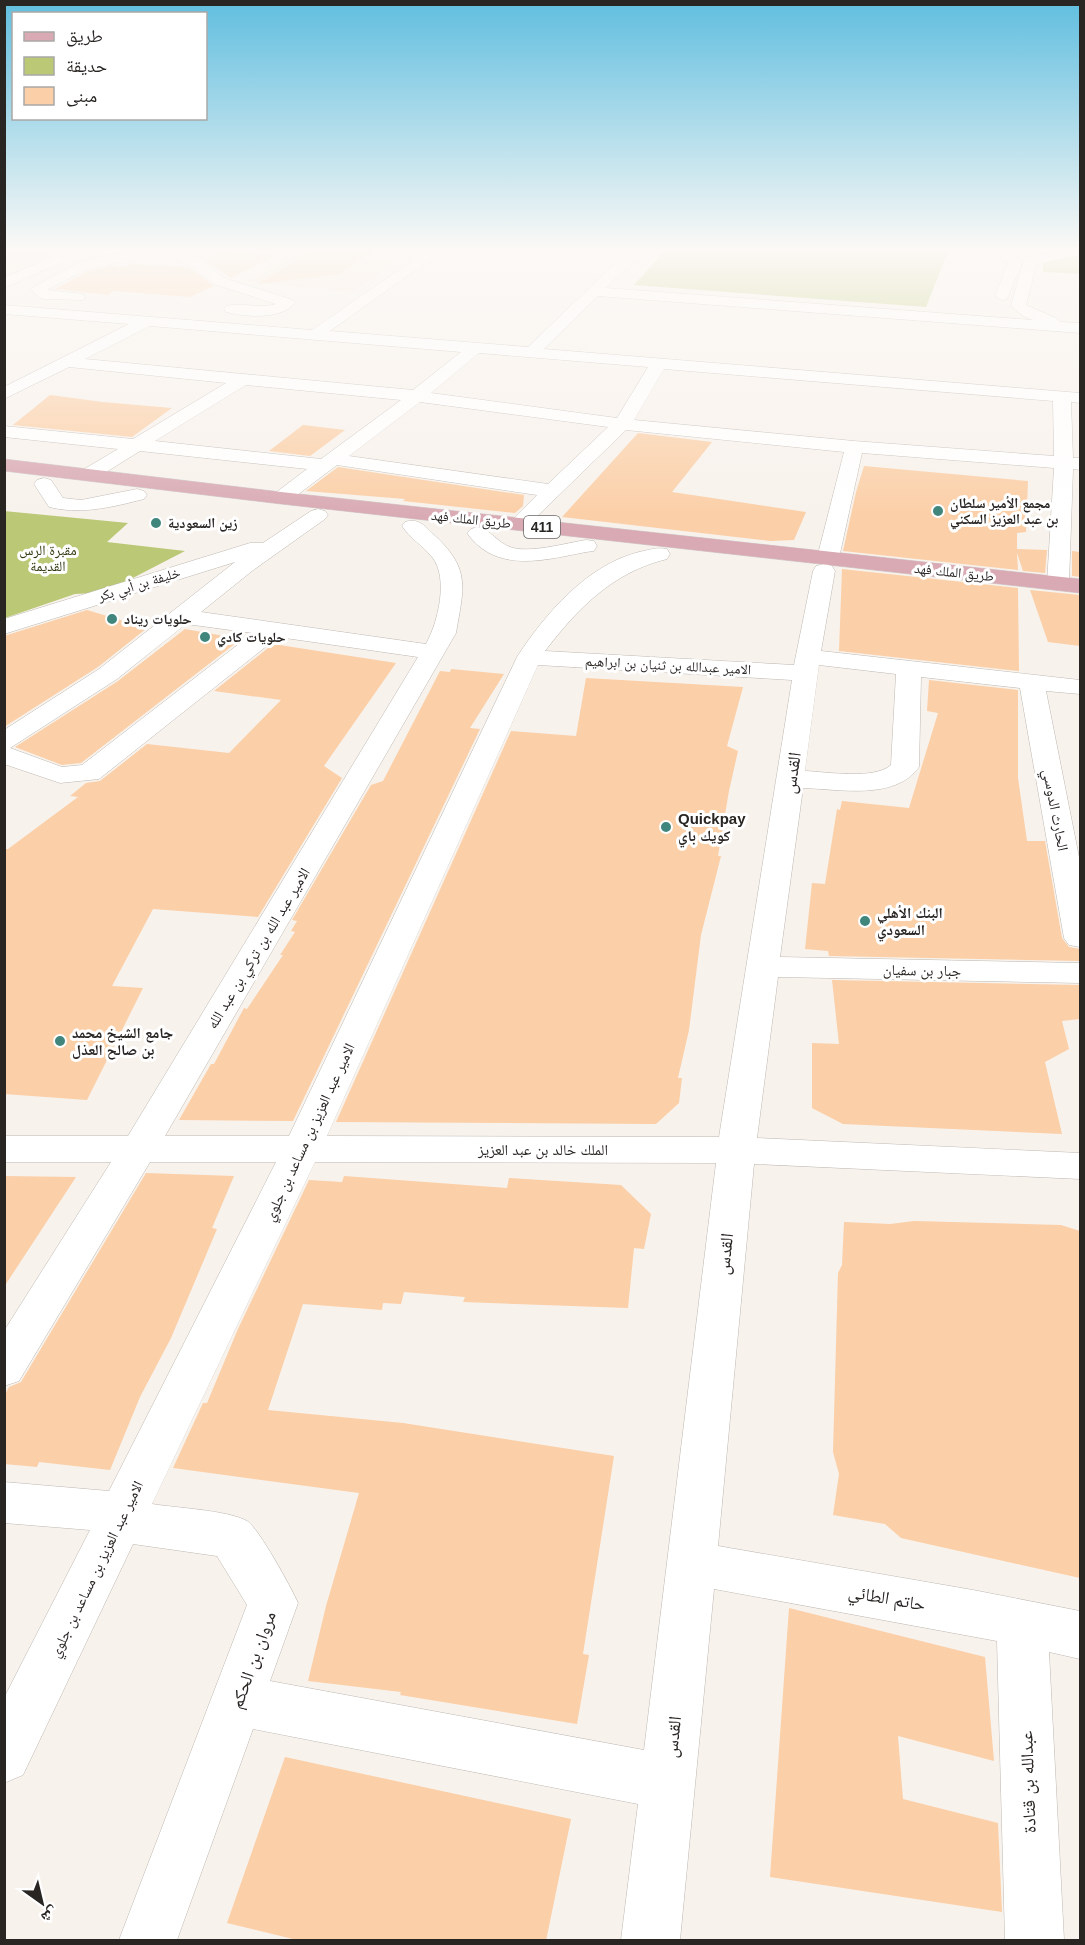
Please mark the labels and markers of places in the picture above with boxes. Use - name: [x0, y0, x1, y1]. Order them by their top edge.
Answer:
- place label: مجمع الأمير سلطان بن عبد العزيز السكني: [950, 495, 1058, 530]
- marker: مجمع الأمير سلطان بن عبد العزيز السكني: [931, 504, 945, 518]
- place label: زين السعودية: [168, 515, 238, 532]
- marker: زين السعودية: [149, 516, 163, 530]
- place label: حلويات ريناد: [124, 611, 192, 627]
- marker: حلويات ريناد: [105, 612, 119, 626]
- place label: حلويات كادي: [217, 629, 286, 648]
- marker: حلويات كادي: [198, 630, 212, 644]
- place label: Quickpay كويك باي: [678, 810, 746, 847]
- marker: Quickpay كويك باي: [659, 820, 673, 834]
- place label: البنك الأهلي السعودي: [877, 904, 943, 941]
- marker: البنك الأهلي السعودي: [858, 914, 872, 928]
- place label: جامع الشيخ محمد بن صالح العذل: [72, 1024, 174, 1060]
- marker: جامع الشيخ محمد بن صالح العذل: [53, 1034, 67, 1048]

